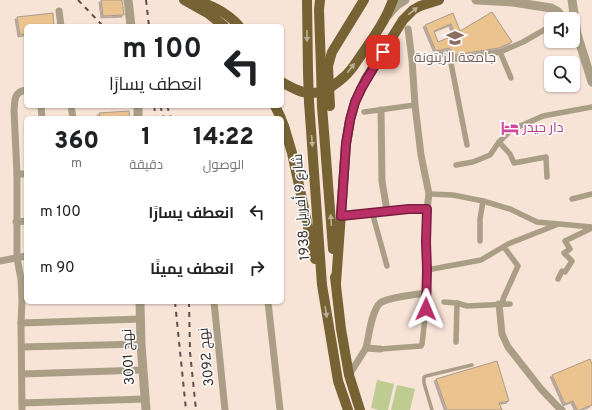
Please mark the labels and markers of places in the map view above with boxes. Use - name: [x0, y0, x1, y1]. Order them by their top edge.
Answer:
- school or university icon: جامعة الزيتونة: [445, 28, 465, 48]
- pin: [366, 35, 400, 69]
- place label: جامعة الزيتونة: [414, 50, 496, 67]
- hotel icon: دار حيدر: [500, 118, 520, 138]
- place label: دار حيدر: [522, 120, 564, 137]

